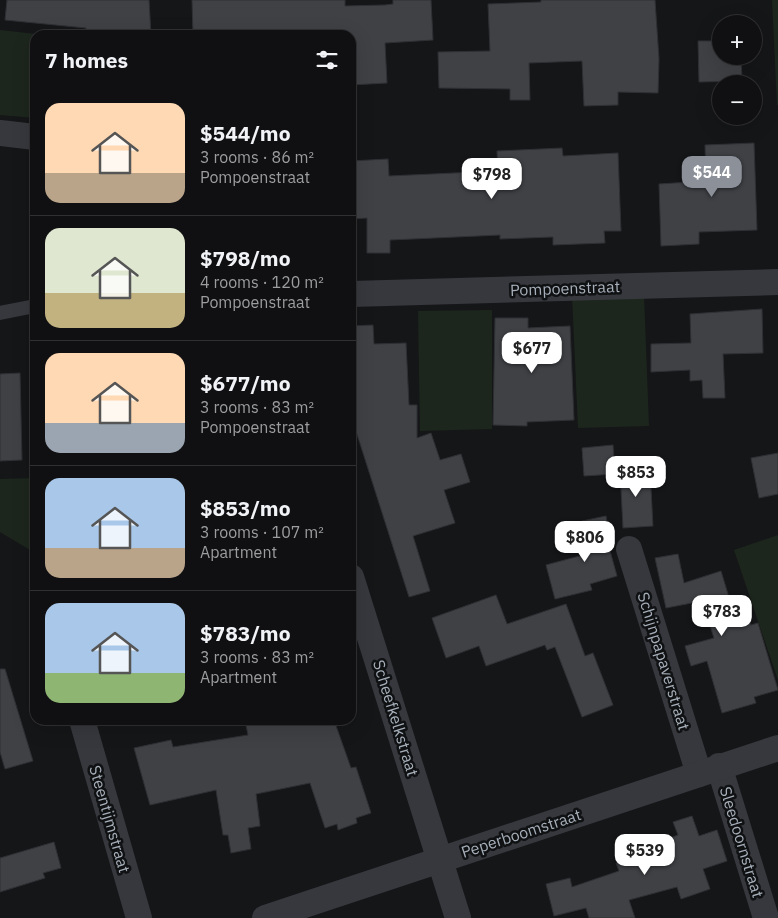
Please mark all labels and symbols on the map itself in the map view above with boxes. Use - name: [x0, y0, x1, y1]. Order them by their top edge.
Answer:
- pin: $544: [682, 156, 742, 198]
- pin: $798: [462, 158, 522, 200]
- street label: Pompoenstraat: [510, 276, 620, 300]
- pin: $677: [502, 332, 562, 374]
- pin: $853: [606, 456, 666, 498]
- pin: $806: [555, 520, 615, 563]
- street label: Schijnpapaverstraat: [633, 590, 695, 732]
- pin: $783: [692, 594, 752, 637]
- street label: Scheefkelkstraat: [369, 657, 423, 779]
- street label: Steentijmstraat: [85, 763, 135, 875]
- street label: Sleedoornstraat: [716, 784, 768, 900]
- street label: Peperboomstraat: [458, 804, 584, 862]
- pin: $539: [615, 834, 675, 876]

